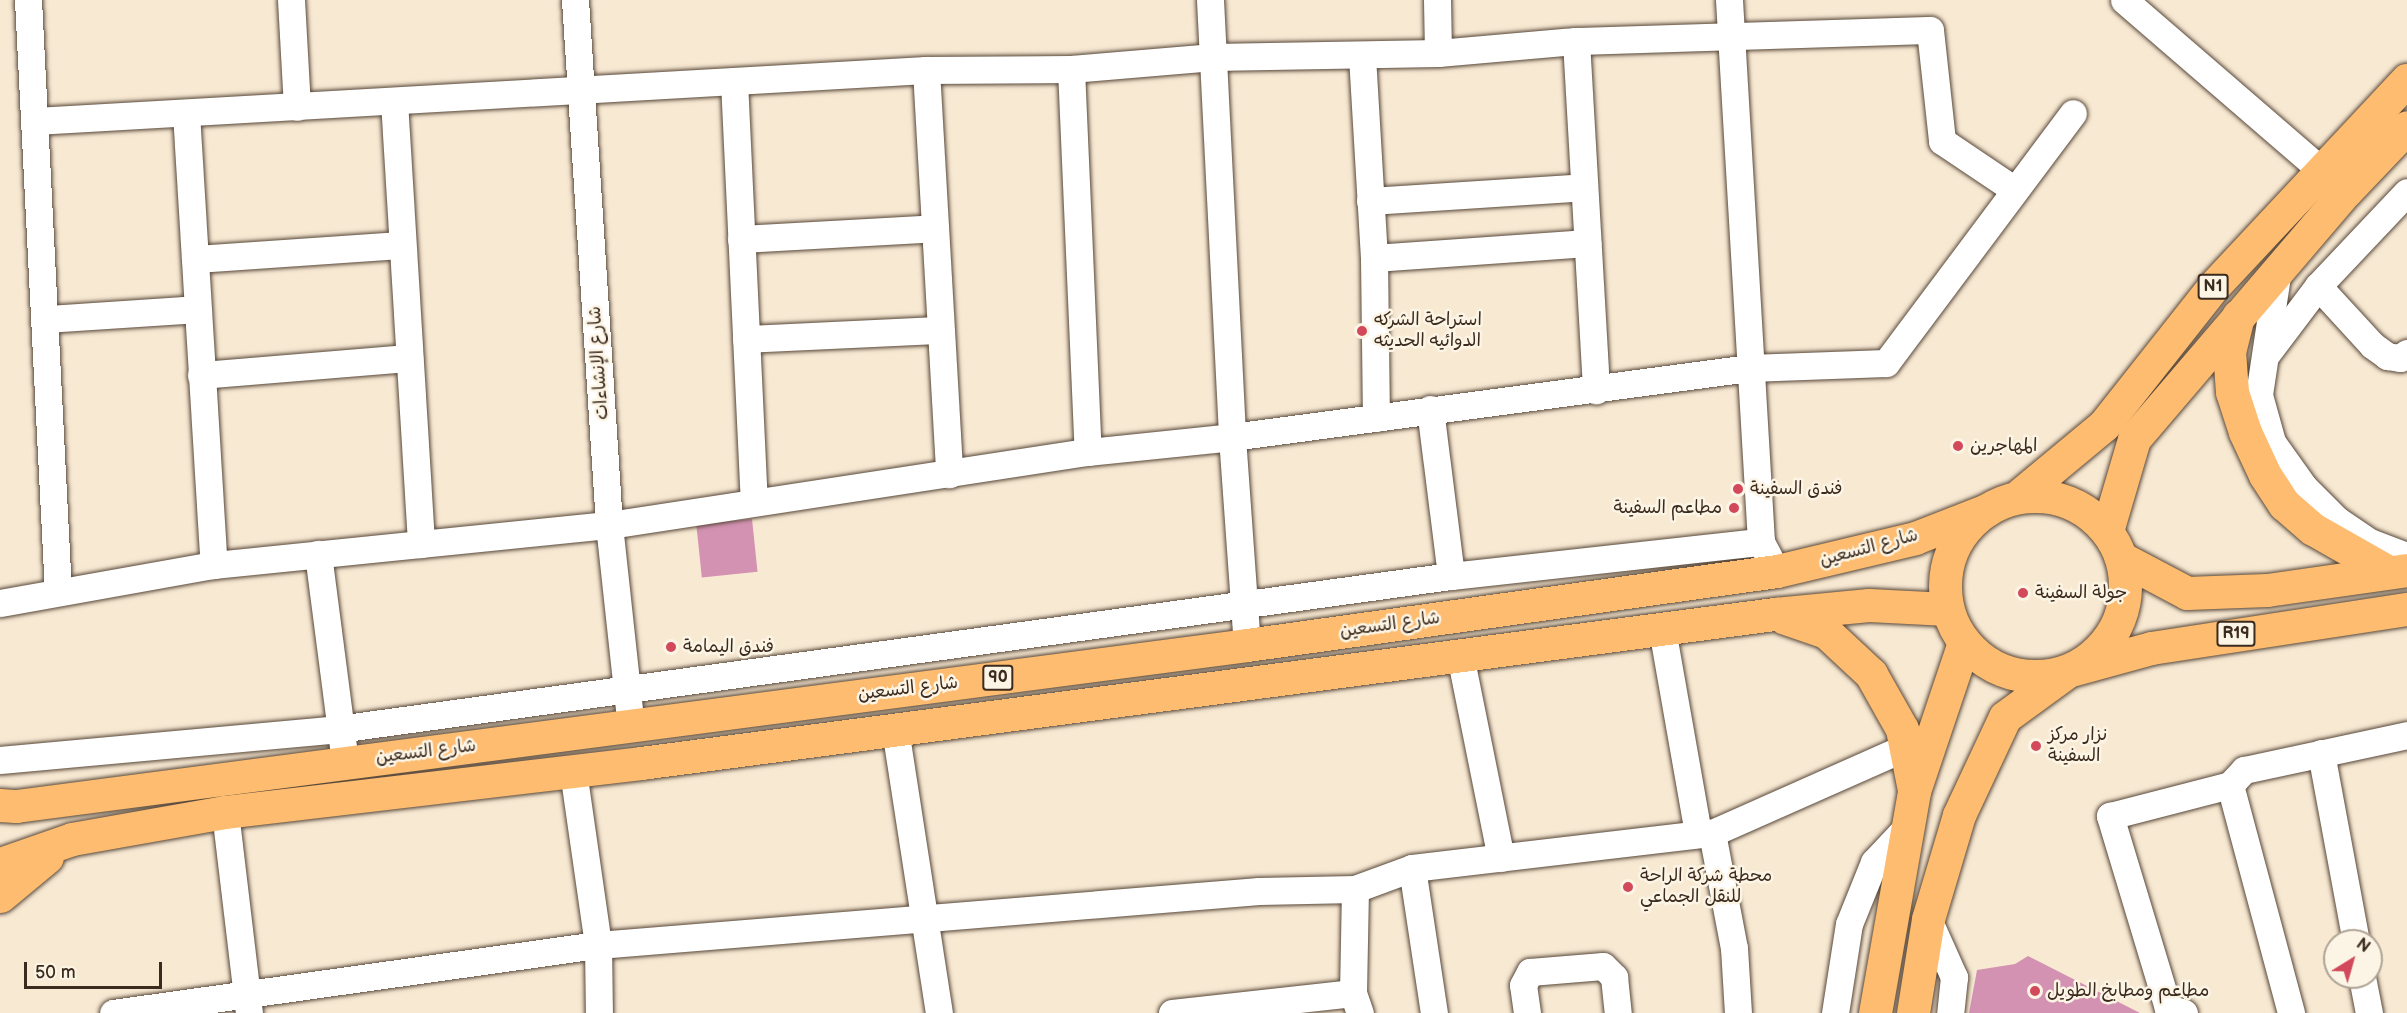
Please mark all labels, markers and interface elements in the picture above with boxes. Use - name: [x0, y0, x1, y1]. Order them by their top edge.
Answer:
- road number: N1: [2196, 274, 2230, 300]
- street label: شارع الإنشاءات: [584, 305, 614, 421]
- place label: استراحة الشركه الدوائيه الحديثه: [1374, 310, 1482, 352]
- marker: استراحة الشركه الدوائيه الحديثه: [1355, 324, 1369, 338]
- place label: المهاجرين: [1970, 435, 2037, 457]
- marker: المهاجرين: [1951, 439, 1965, 453]
- place label: فندق السفينة: [1750, 478, 1842, 500]
- marker: فندق السفينة: [1731, 482, 1745, 496]
- place label: مطاعم السفينة: [1613, 497, 1722, 519]
- marker: مطاعم السفينة: [1727, 501, 1741, 515]
- street label: شارع التسعين: [1817, 524, 1921, 572]
- place label: جولة السفينة: [2035, 582, 2127, 604]
- marker: جولة السفينة: [2016, 586, 2030, 600]
- street label: شارع التسعين: [1338, 607, 1442, 643]
- road number: R19: [2215, 621, 2257, 647]
- place label: فندق اليمامة: [683, 636, 774, 658]
- marker: فندق اليمامة: [664, 640, 678, 654]
- road number: 90: [982, 665, 1014, 691]
- street label: شارع التسعين: [857, 672, 959, 706]
- place label: نزار مركز السفينة: [2048, 725, 2107, 768]
- street label: شارع التسعين: [375, 735, 477, 769]
- marker: نزار مركز السفينة: [2029, 739, 2043, 753]
- place label: محطة شركة الراحة للنقل الجماعي: [1640, 866, 1772, 908]
- marker: محطة شركة الراحة للنقل الجماعي: [1621, 880, 1635, 894]
- north arrow: [2323, 929, 2383, 989]
- text: N: [2352, 935, 2373, 957]
- scale bar: [27, 950, 165, 988]
- text: 50 m: [35, 962, 76, 983]
- place label: مطاعم ومطابخ الطويل: [2047, 980, 2209, 1002]
- marker: مطاعم ومطابخ الطويل: [2028, 984, 2042, 998]

